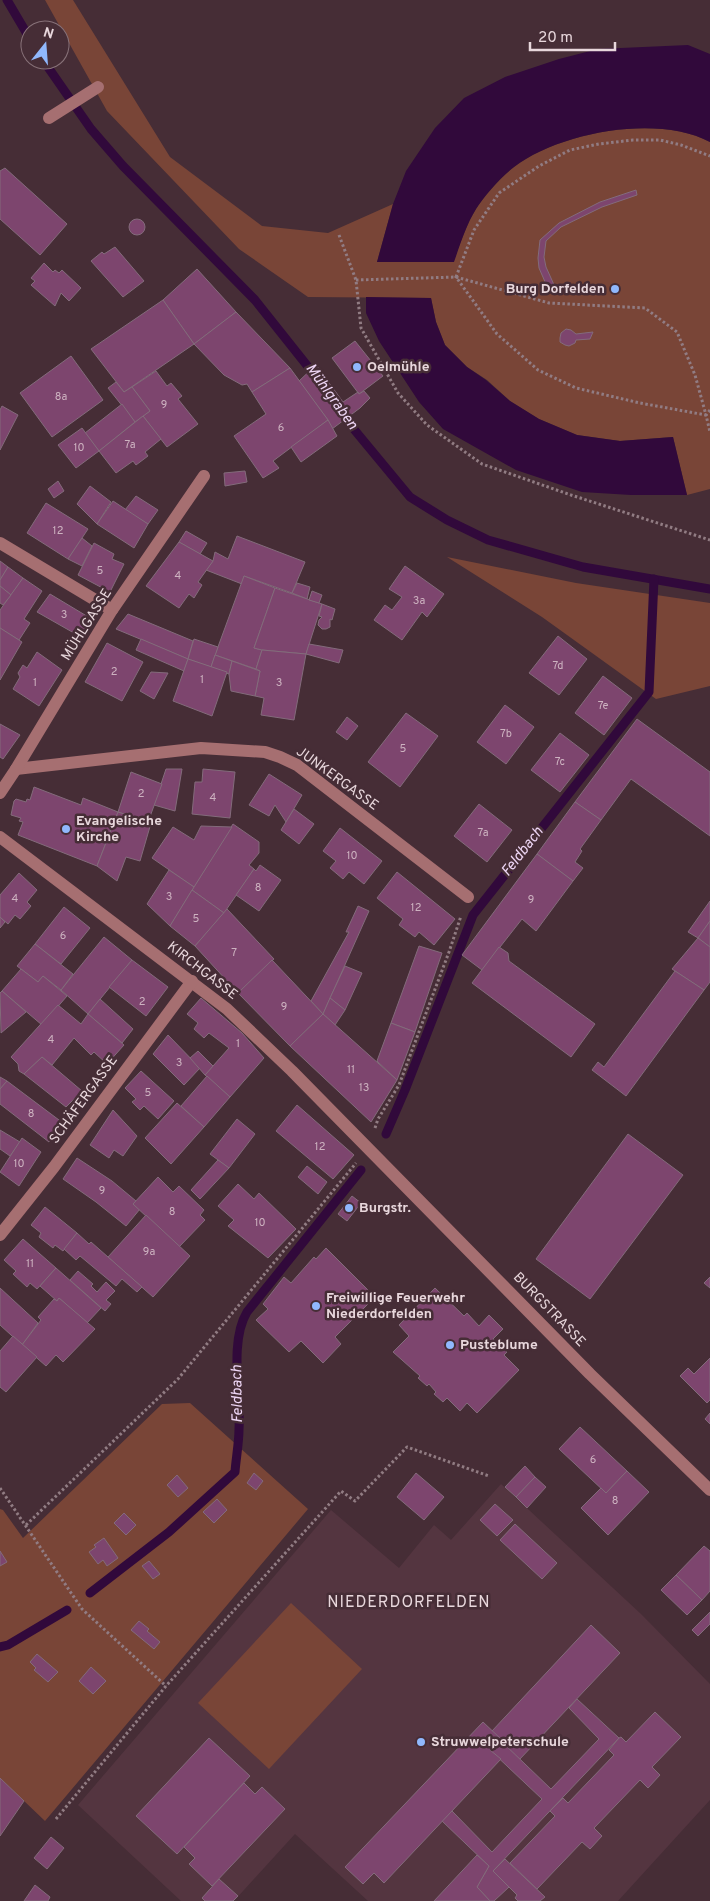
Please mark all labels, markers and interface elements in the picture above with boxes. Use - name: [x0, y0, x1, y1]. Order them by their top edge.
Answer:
- north arrow: [20, 20, 70, 70]
- scale bar: [530, 20, 615, 52]
- text: N: [41, 24, 56, 44]
- text: 20 m: [538, 29, 573, 48]
- place label: Burg Dorfelden: [506, 281, 605, 298]
- marker: Burg Dorfelden: [609, 283, 621, 295]
- place label: Oelmühle: [367, 359, 430, 376]
- water label: Mühlgraben: [301, 360, 361, 434]
- marker: Oelmühle: [351, 361, 363, 373]
- house number: 8a: [55, 390, 68, 404]
- house number: 9: [161, 398, 167, 412]
- house number: 6: [278, 421, 284, 435]
- house number: 7a: [124, 438, 136, 452]
- house number: 10: [73, 441, 85, 455]
- house number: 12: [53, 524, 63, 538]
- house number: 5: [97, 564, 104, 578]
- house number: 4: [175, 569, 182, 583]
- street label: MÜHLGASSE: [57, 585, 116, 664]
- house number: 3a: [413, 594, 425, 608]
- house number: 3: [61, 608, 67, 622]
- house number: 7d: [553, 659, 563, 673]
- house number: 2: [111, 665, 117, 679]
- house number: 1: [200, 673, 204, 687]
- house number: 1: [33, 676, 37, 690]
- house number: 3: [276, 676, 282, 690]
- house number: 7e: [598, 699, 608, 713]
- house number: 7b: [500, 727, 512, 741]
- house number: 5: [400, 742, 407, 756]
- street label: JUNKERGASSE: [293, 743, 381, 815]
- house number: 7c: [555, 755, 565, 769]
- house number: 2: [138, 787, 144, 801]
- house number: 4: [210, 791, 217, 805]
- place label: Evangelische Kirche: [76, 813, 162, 846]
- marker: Evangelische Kirche: [60, 823, 72, 835]
- water label: Feldbach: [498, 823, 548, 881]
- house number: 7a: [477, 826, 489, 840]
- house number: 10: [346, 849, 358, 863]
- house number: 8: [255, 881, 261, 895]
- house number: 3: [166, 890, 172, 904]
- house number: 4: [12, 892, 19, 906]
- house number: 9: [528, 893, 534, 907]
- house number: 12: [411, 901, 421, 915]
- house number: 5: [193, 912, 200, 926]
- house number: 6: [60, 929, 66, 943]
- street label: KIRCHGASSE: [163, 938, 241, 1004]
- house number: 7: [231, 946, 237, 960]
- house number: 2: [139, 995, 145, 1009]
- house number: 9: [281, 1000, 287, 1014]
- house number: 4: [48, 1033, 55, 1047]
- house number: 1: [236, 1037, 240, 1051]
- street label: SCHÄFERGASSE: [45, 1052, 122, 1148]
- house number: 3: [176, 1056, 182, 1070]
- house number: 11: [347, 1063, 355, 1077]
- house number: 13: [359, 1081, 369, 1095]
- house number: 5: [145, 1086, 152, 1100]
- house number: 8: [28, 1107, 34, 1121]
- house number: 12: [315, 1140, 325, 1154]
- house number: 10: [13, 1157, 25, 1171]
- house number: 9: [99, 1184, 105, 1198]
- place label: Burgstr.: [359, 1200, 411, 1217]
- marker: Burgstr.: [343, 1202, 355, 1214]
- house number: 8: [169, 1205, 175, 1219]
- house number: 10: [254, 1216, 266, 1230]
- house number: 9a: [143, 1245, 155, 1259]
- house number: 11: [26, 1257, 34, 1271]
- street label: BURGSTRASSE: [509, 1269, 589, 1351]
- place label: Freiwillige Feuerwehr Niederdorfelden: [326, 1290, 465, 1323]
- marker: Freiwillige Feuerwehr Niederdorfelden: [310, 1300, 322, 1312]
- place label: Pusteblume: [460, 1337, 538, 1354]
- marker: Pusteblume: [444, 1339, 456, 1351]
- water label: Feldbach: [228, 1365, 248, 1423]
- house number: 6: [590, 1453, 596, 1467]
- house number: 8: [612, 1494, 618, 1508]
- district label: NIEDERDORFELDEN: [327, 1593, 491, 1613]
- place label: Struwwelpeterschule: [431, 1734, 569, 1751]
- marker: Struwwelpeterschule: [415, 1736, 427, 1748]

